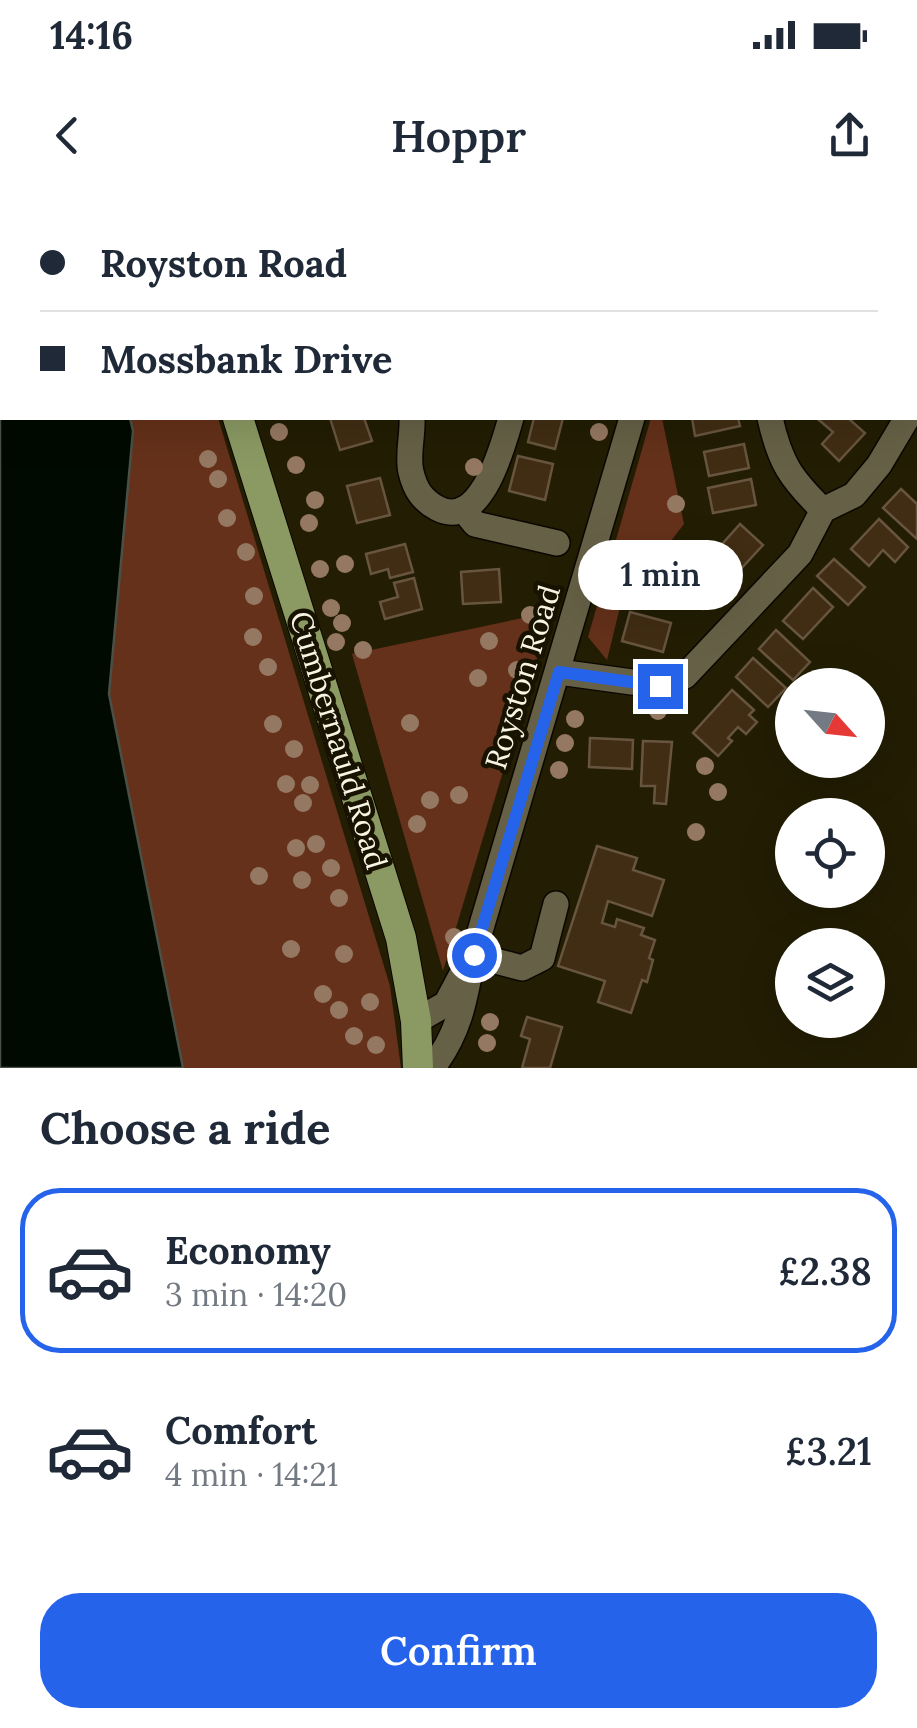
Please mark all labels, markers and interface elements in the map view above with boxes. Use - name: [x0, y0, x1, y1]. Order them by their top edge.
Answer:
- text: 14:16: [50, 11, 133, 59]
- text: Hoppr: [391, 107, 526, 164]
- icon: back: [40, 108, 95, 163]
- icon: share: [822, 108, 877, 163]
- text: Royston Road: [100, 239, 347, 287]
- text: Mossbank Drive: [100, 335, 392, 383]
- callout: 1 min: [578, 541, 742, 611]
- text: 1 min: [620, 554, 701, 595]
- street label: Royston Road: [476, 580, 569, 774]
- street label: Cumbernauld Road: [282, 607, 396, 873]
- route end: [638, 664, 683, 709]
- north arrow: [775, 668, 885, 778]
- map controls: [775, 668, 885, 1038]
- button: locate: [775, 798, 885, 908]
- button: layers: [775, 928, 885, 1038]
- route start: [452, 933, 497, 978]
- text: Choose a ride: [40, 1099, 330, 1156]
- icon: car: [45, 1226, 135, 1316]
- text: Economy: [165, 1226, 331, 1274]
- text: £2.38: [778, 1247, 872, 1295]
- text: 3 min · 14:20: [165, 1274, 347, 1315]
- icon: car: [45, 1406, 135, 1496]
- text: Comfort: [165, 1406, 317, 1454]
- text: £3.21: [785, 1427, 872, 1475]
- text: 4 min · 14:21: [165, 1454, 338, 1495]
- button: Confirm: [40, 1593, 877, 1708]

